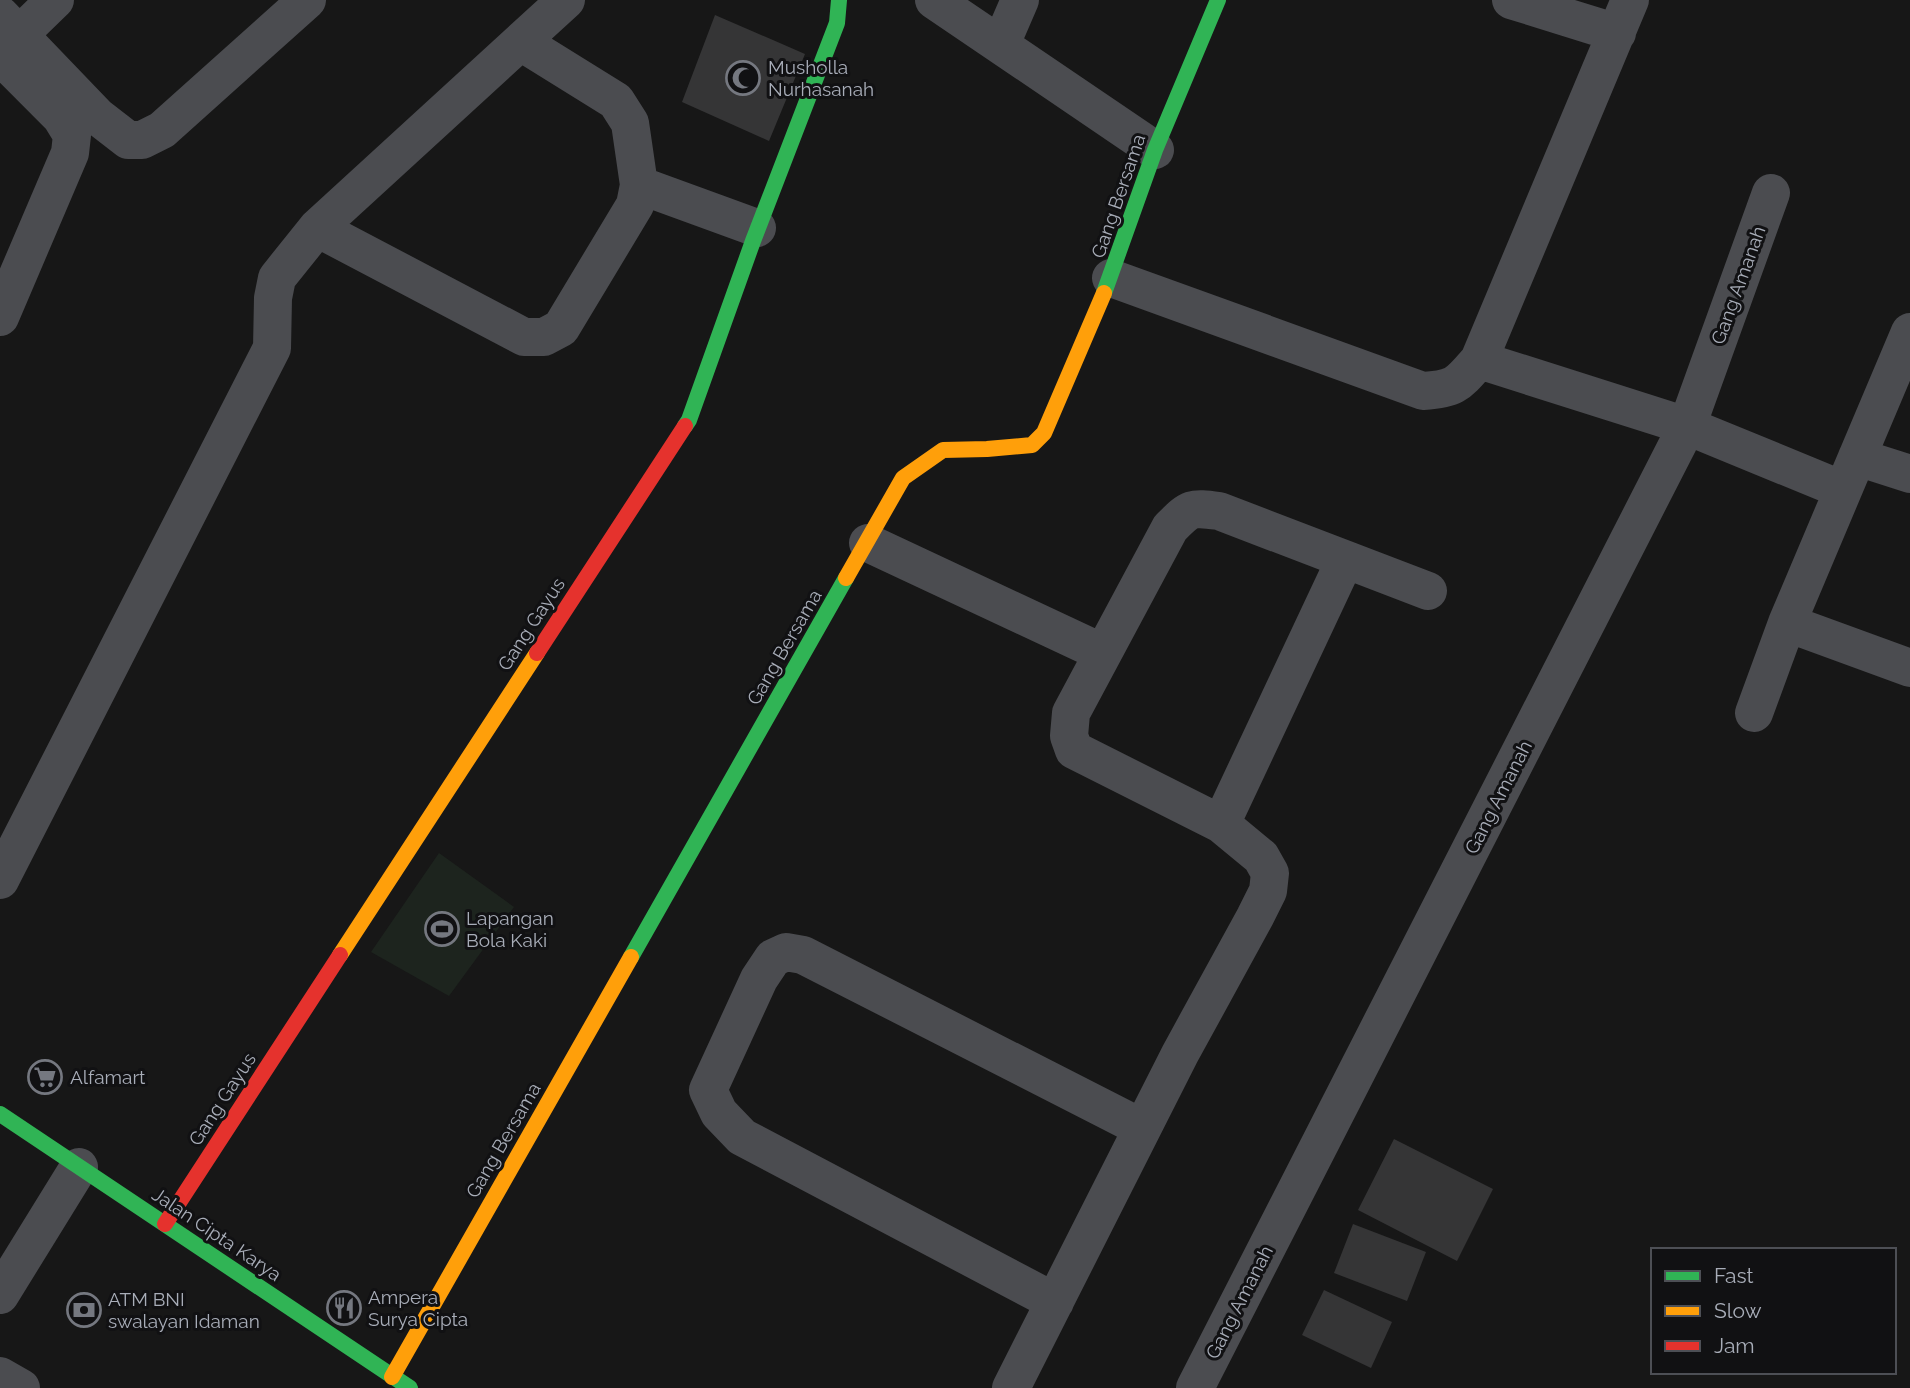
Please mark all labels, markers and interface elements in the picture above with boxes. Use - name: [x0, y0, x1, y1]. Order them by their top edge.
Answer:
- place label: Musholla Nurhasanah: [768, 56, 874, 100]
- mosque icon: Musholla Nurhasanah: [724, 59, 762, 97]
- street label: Gang Bersama: [1087, 131, 1149, 261]
- street label: Gang Amanah: [1706, 223, 1770, 347]
- street label: Gang Gayus: [493, 574, 569, 674]
- street label: Gang Bersama: [742, 585, 826, 709]
- street label: Gang Amanah: [1460, 737, 1536, 857]
- place label: Lapangan Bola Kaki: [466, 907, 554, 951]
- sports icon: Lapangan Bola Kaki: [423, 910, 461, 948]
- street label: Gang Gayus: [184, 1049, 260, 1149]
- supermarket icon: Alfamart: [26, 1058, 64, 1096]
- place label: Alfamart: [70, 1066, 146, 1088]
- street label: Gang Bersama: [461, 1078, 545, 1202]
- street label: Jalan Cipta Karya: [148, 1183, 286, 1285]
- street label: Gang Amanah: [1201, 1242, 1277, 1362]
- legend: [1651, 1248, 1896, 1374]
- text: Fast: [1714, 1263, 1754, 1288]
- place label: Ampera Surya Cipta: [368, 1286, 468, 1330]
- place label: ATM BNI swalayan Idaman: [108, 1288, 260, 1332]
- restaurant icon: Ampera Surya Cipta: [325, 1289, 363, 1327]
- bank icon: ATM BNI swalayan Idaman: [65, 1291, 103, 1329]
- text: Slow: [1714, 1298, 1762, 1323]
- text: Jam: [1714, 1333, 1755, 1358]

